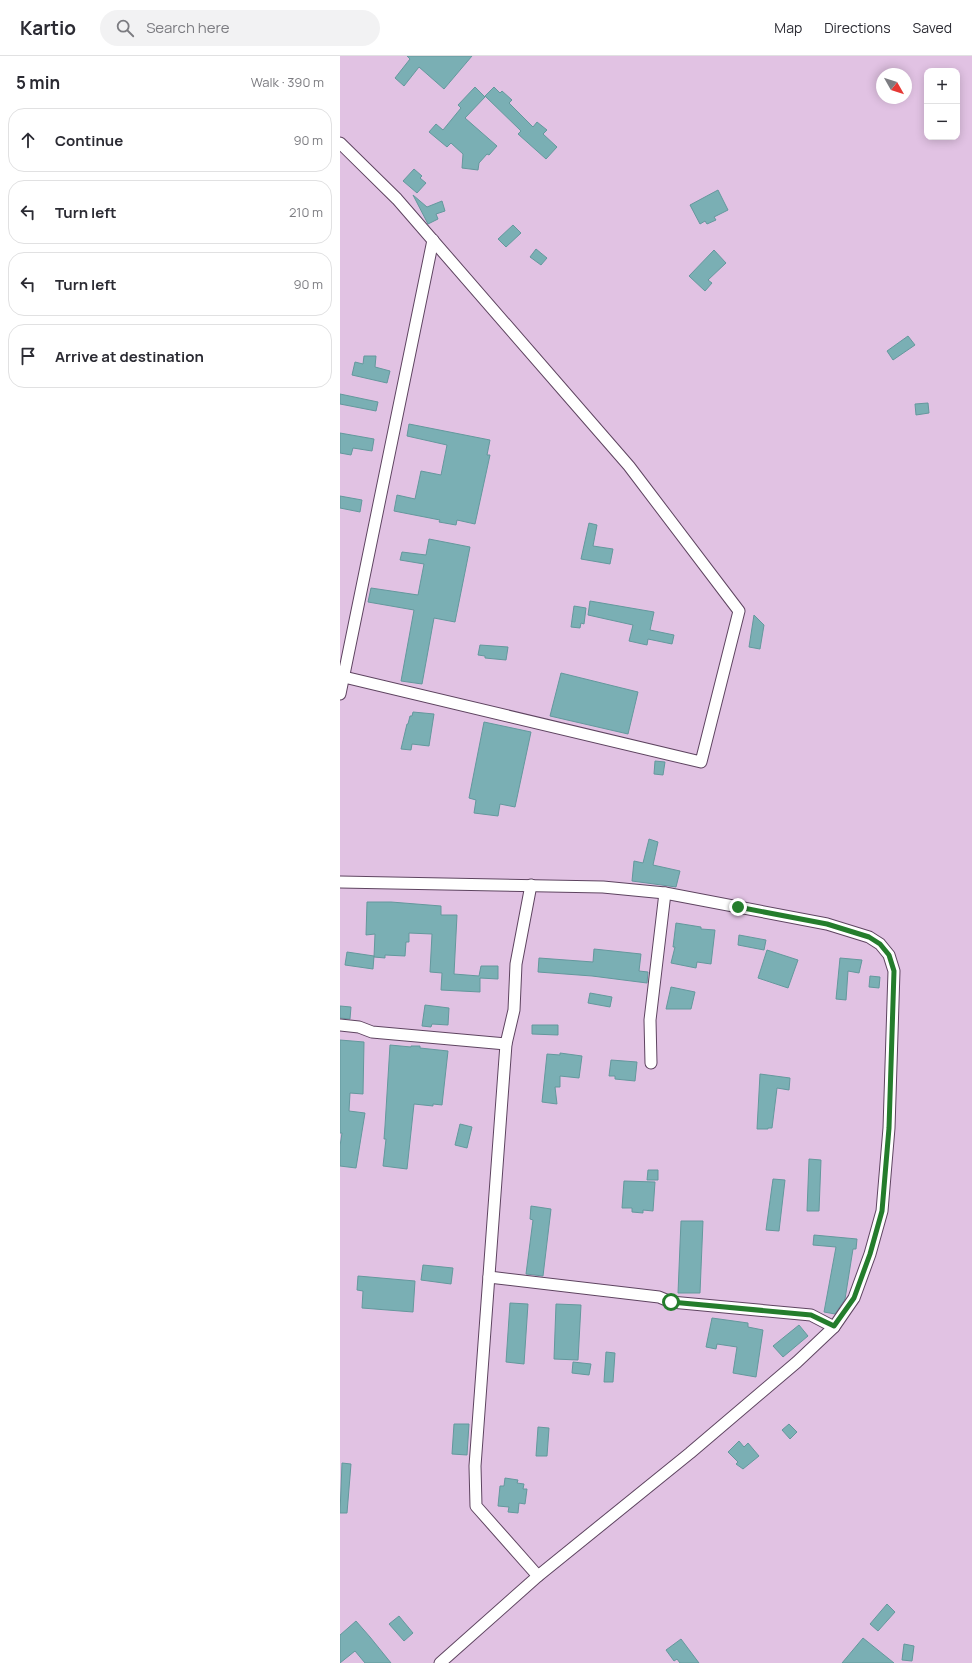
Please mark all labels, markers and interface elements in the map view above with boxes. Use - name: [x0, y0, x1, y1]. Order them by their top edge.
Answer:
- search box: [100, 10, 380, 46]
- text: Kartio: [20, 15, 76, 41]
- icon: search: [114, 17, 136, 39]
- text: Search here: [146, 17, 230, 38]
- text: Map: [774, 18, 802, 37]
- text: Directions: [824, 18, 891, 37]
- text: Saved: [913, 18, 952, 37]
- north arrow: [876, 68, 912, 104]
- map controls: [924, 68, 960, 140]
- button: +: [924, 68, 960, 104]
- text: 5 min: [16, 71, 60, 94]
- text: Walk · 390 m: [251, 73, 324, 91]
- button: −: [924, 104, 960, 140]
- icon: ahead: [17, 129, 39, 151]
- text: Continue: [55, 130, 123, 151]
- text: 90 m: [293, 131, 323, 149]
- icon: left: [17, 201, 39, 223]
- text: Turn left: [55, 202, 117, 223]
- text: 210 m: [289, 203, 323, 221]
- icon: left: [17, 273, 39, 295]
- text: Turn left: [55, 274, 117, 295]
- text: 90 m: [293, 275, 323, 293]
- icon: arrive: [17, 345, 39, 367]
- text: Arrive at destination: [55, 346, 204, 367]
- route end: [729, 898, 747, 916]
- route start: [662, 1293, 680, 1311]

